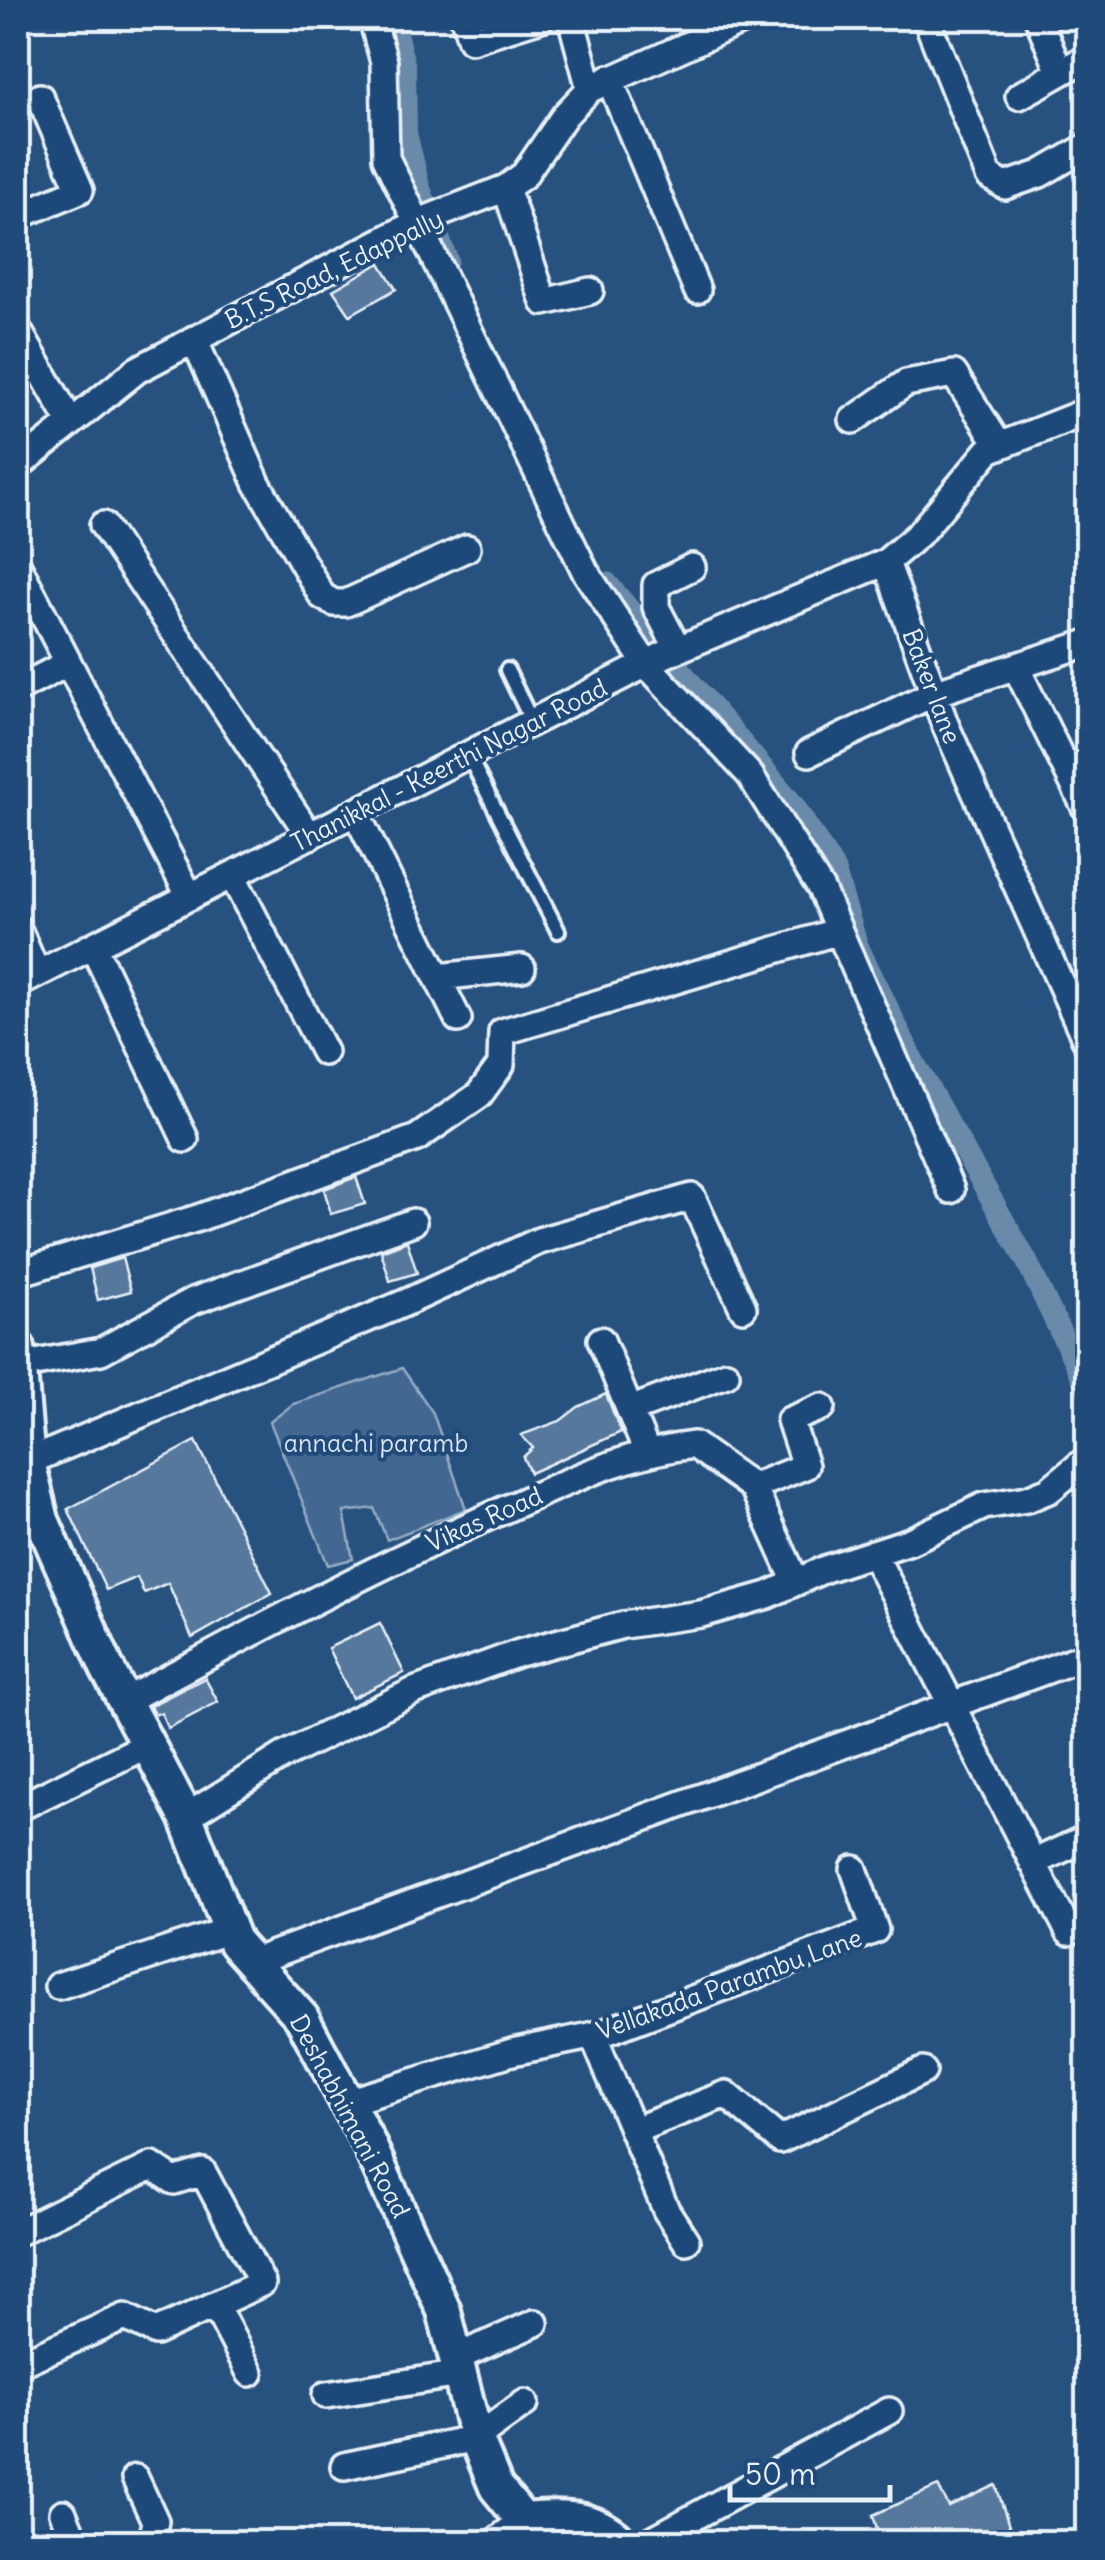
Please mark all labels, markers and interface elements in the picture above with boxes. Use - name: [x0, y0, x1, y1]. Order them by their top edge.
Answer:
- street label: B.T.S Road, Edappally: [220, 202, 448, 336]
- street label: Baker lane: [895, 624, 969, 748]
- street label: Thanikkal - Keerthi Nagar Road: [286, 671, 612, 859]
- park label: annachi paramb: [284, 1427, 468, 1459]
- street label: Vikas Road: [421, 1479, 547, 1559]
- street label: Vellakada Parambu Lane: [592, 1921, 866, 2047]
- street label: Deshabhimani Road: [283, 2009, 417, 2223]
- scale bar: [730, 2440, 890, 2502]
- text: 50 m: [745, 2455, 815, 2493]

